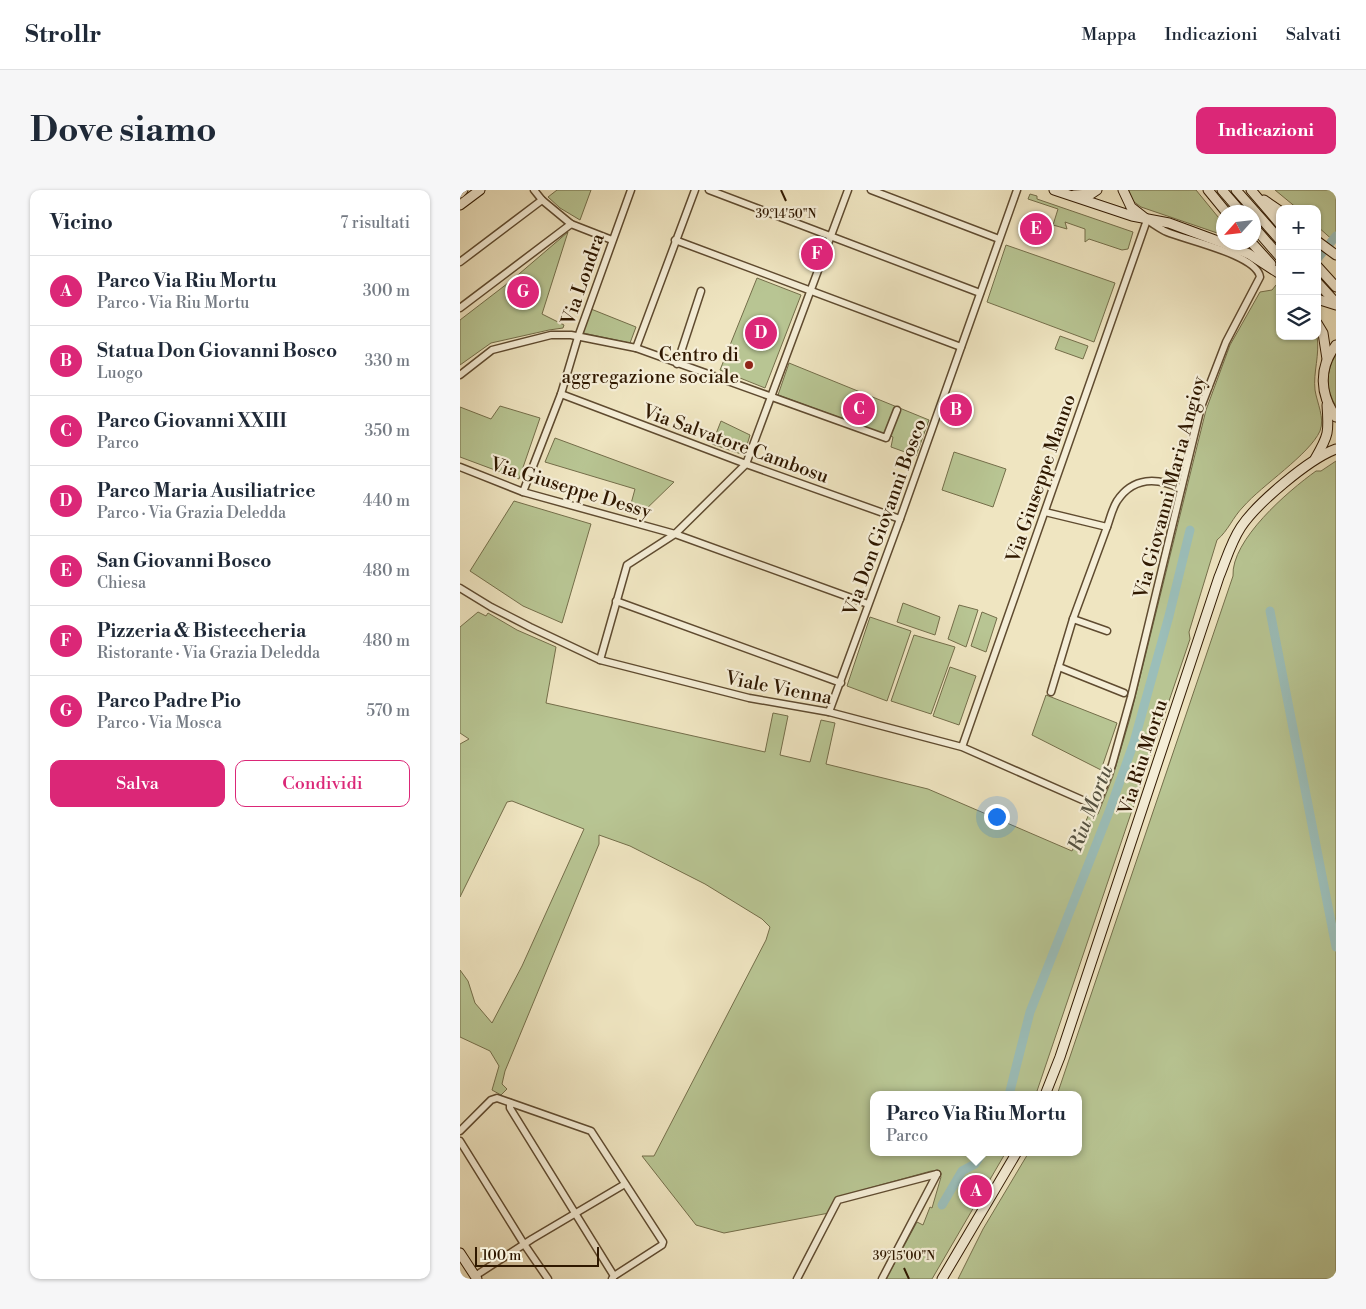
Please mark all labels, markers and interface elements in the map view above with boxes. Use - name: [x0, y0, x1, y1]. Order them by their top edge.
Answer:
- text: Strollr: [25, 20, 101, 50]
- text: Mappa: [1082, 23, 1136, 46]
- text: Indicazioni: [1164, 23, 1258, 46]
- text: Salvati: [1286, 23, 1341, 46]
- button: Indicazioni: [1196, 107, 1336, 154]
- text: Dove siamo: [30, 109, 217, 152]
- north arrow: [1216, 205, 1261, 250]
- map controls: [1276, 205, 1321, 340]
- button: +: [1276, 205, 1321, 250]
- text: 39°14'50"N: [755, 207, 817, 222]
- text: Vicino: [50, 210, 113, 236]
- pin: E: [1020, 210, 1052, 248]
- text: 7 risultati: [340, 213, 410, 233]
- street label: Via Londra: [556, 230, 610, 329]
- pin: F: [801, 235, 833, 273]
- button: −: [1276, 250, 1321, 295]
- text: Parco Via Riu Mortu: [97, 269, 277, 293]
- pin: G: [507, 273, 539, 311]
- text: A: [60, 281, 72, 301]
- text: 300 m: [363, 281, 410, 301]
- text: Parco · Via Riu Mortu: [97, 293, 249, 313]
- button: layers: [1276, 295, 1321, 340]
- pin: D: [745, 314, 777, 352]
- text: Statua Don Giovanni Bosco: [97, 339, 337, 363]
- place label: Centro di aggregazione sociale: [562, 343, 739, 389]
- text: B: [60, 351, 72, 371]
- text: 330 m: [364, 351, 410, 371]
- marker: Centro di aggregazione sociale: [743, 359, 755, 371]
- text: Luogo: [97, 363, 143, 383]
- street label: Via Giovanni Maria Angioy: [1128, 373, 1211, 602]
- pin: C: [843, 390, 875, 428]
- pin: B: [940, 391, 972, 429]
- street label: Via Giuseppe Manno: [1001, 391, 1081, 567]
- street label: Via Salvatore Cambosu: [638, 399, 832, 489]
- text: Parco Giovanni XXIII: [97, 409, 287, 433]
- street label: Via Don Giovanni Bosco: [838, 416, 932, 620]
- text: C: [60, 421, 72, 441]
- text: 350 m: [364, 421, 410, 441]
- text: Parco: [97, 433, 139, 453]
- street label: Via Giuseppe Dessy: [486, 452, 655, 524]
- text: Parco Maria Ausiliatrice: [97, 479, 315, 503]
- text: D: [60, 491, 72, 511]
- text: 440 m: [363, 491, 410, 511]
- text: Parco · Via Grazia Deledda: [97, 503, 286, 523]
- text: San Giovanni Bosco: [97, 549, 272, 573]
- text: E: [60, 561, 72, 581]
- text: 480 m: [363, 561, 410, 581]
- text: Chiesa: [97, 573, 146, 593]
- text: Pizzeria & Bisteccheria: [97, 619, 306, 643]
- text: F: [60, 631, 72, 651]
- text: 480 m: [363, 631, 410, 651]
- text: Ristorante · Via Grazia Deledda: [97, 643, 320, 663]
- street label: Viale Vienna: [722, 666, 835, 710]
- text: Parco Padre Pio: [97, 689, 241, 713]
- street label: Via Riu Mortu: [1113, 696, 1173, 819]
- text: G: [60, 701, 72, 721]
- text: 570 m: [366, 701, 410, 721]
- text: Parco · Via Mosca: [97, 713, 222, 733]
- button: Salva: [50, 760, 225, 807]
- button: Condividi: [235, 760, 410, 807]
- water label: Riu Mortu: [1063, 761, 1119, 856]
- your location: [984, 804, 1010, 830]
- popup: [870, 1091, 1082, 1156]
- text: Parco Via Riu Mortu: [886, 1102, 1066, 1126]
- text: Parco: [886, 1126, 928, 1146]
- pin: A: [960, 1172, 992, 1210]
- scale bar: [475, 1244, 599, 1267]
- text: 100 m: [482, 1247, 521, 1265]
- text: 39°15'00"N: [873, 1249, 935, 1264]

